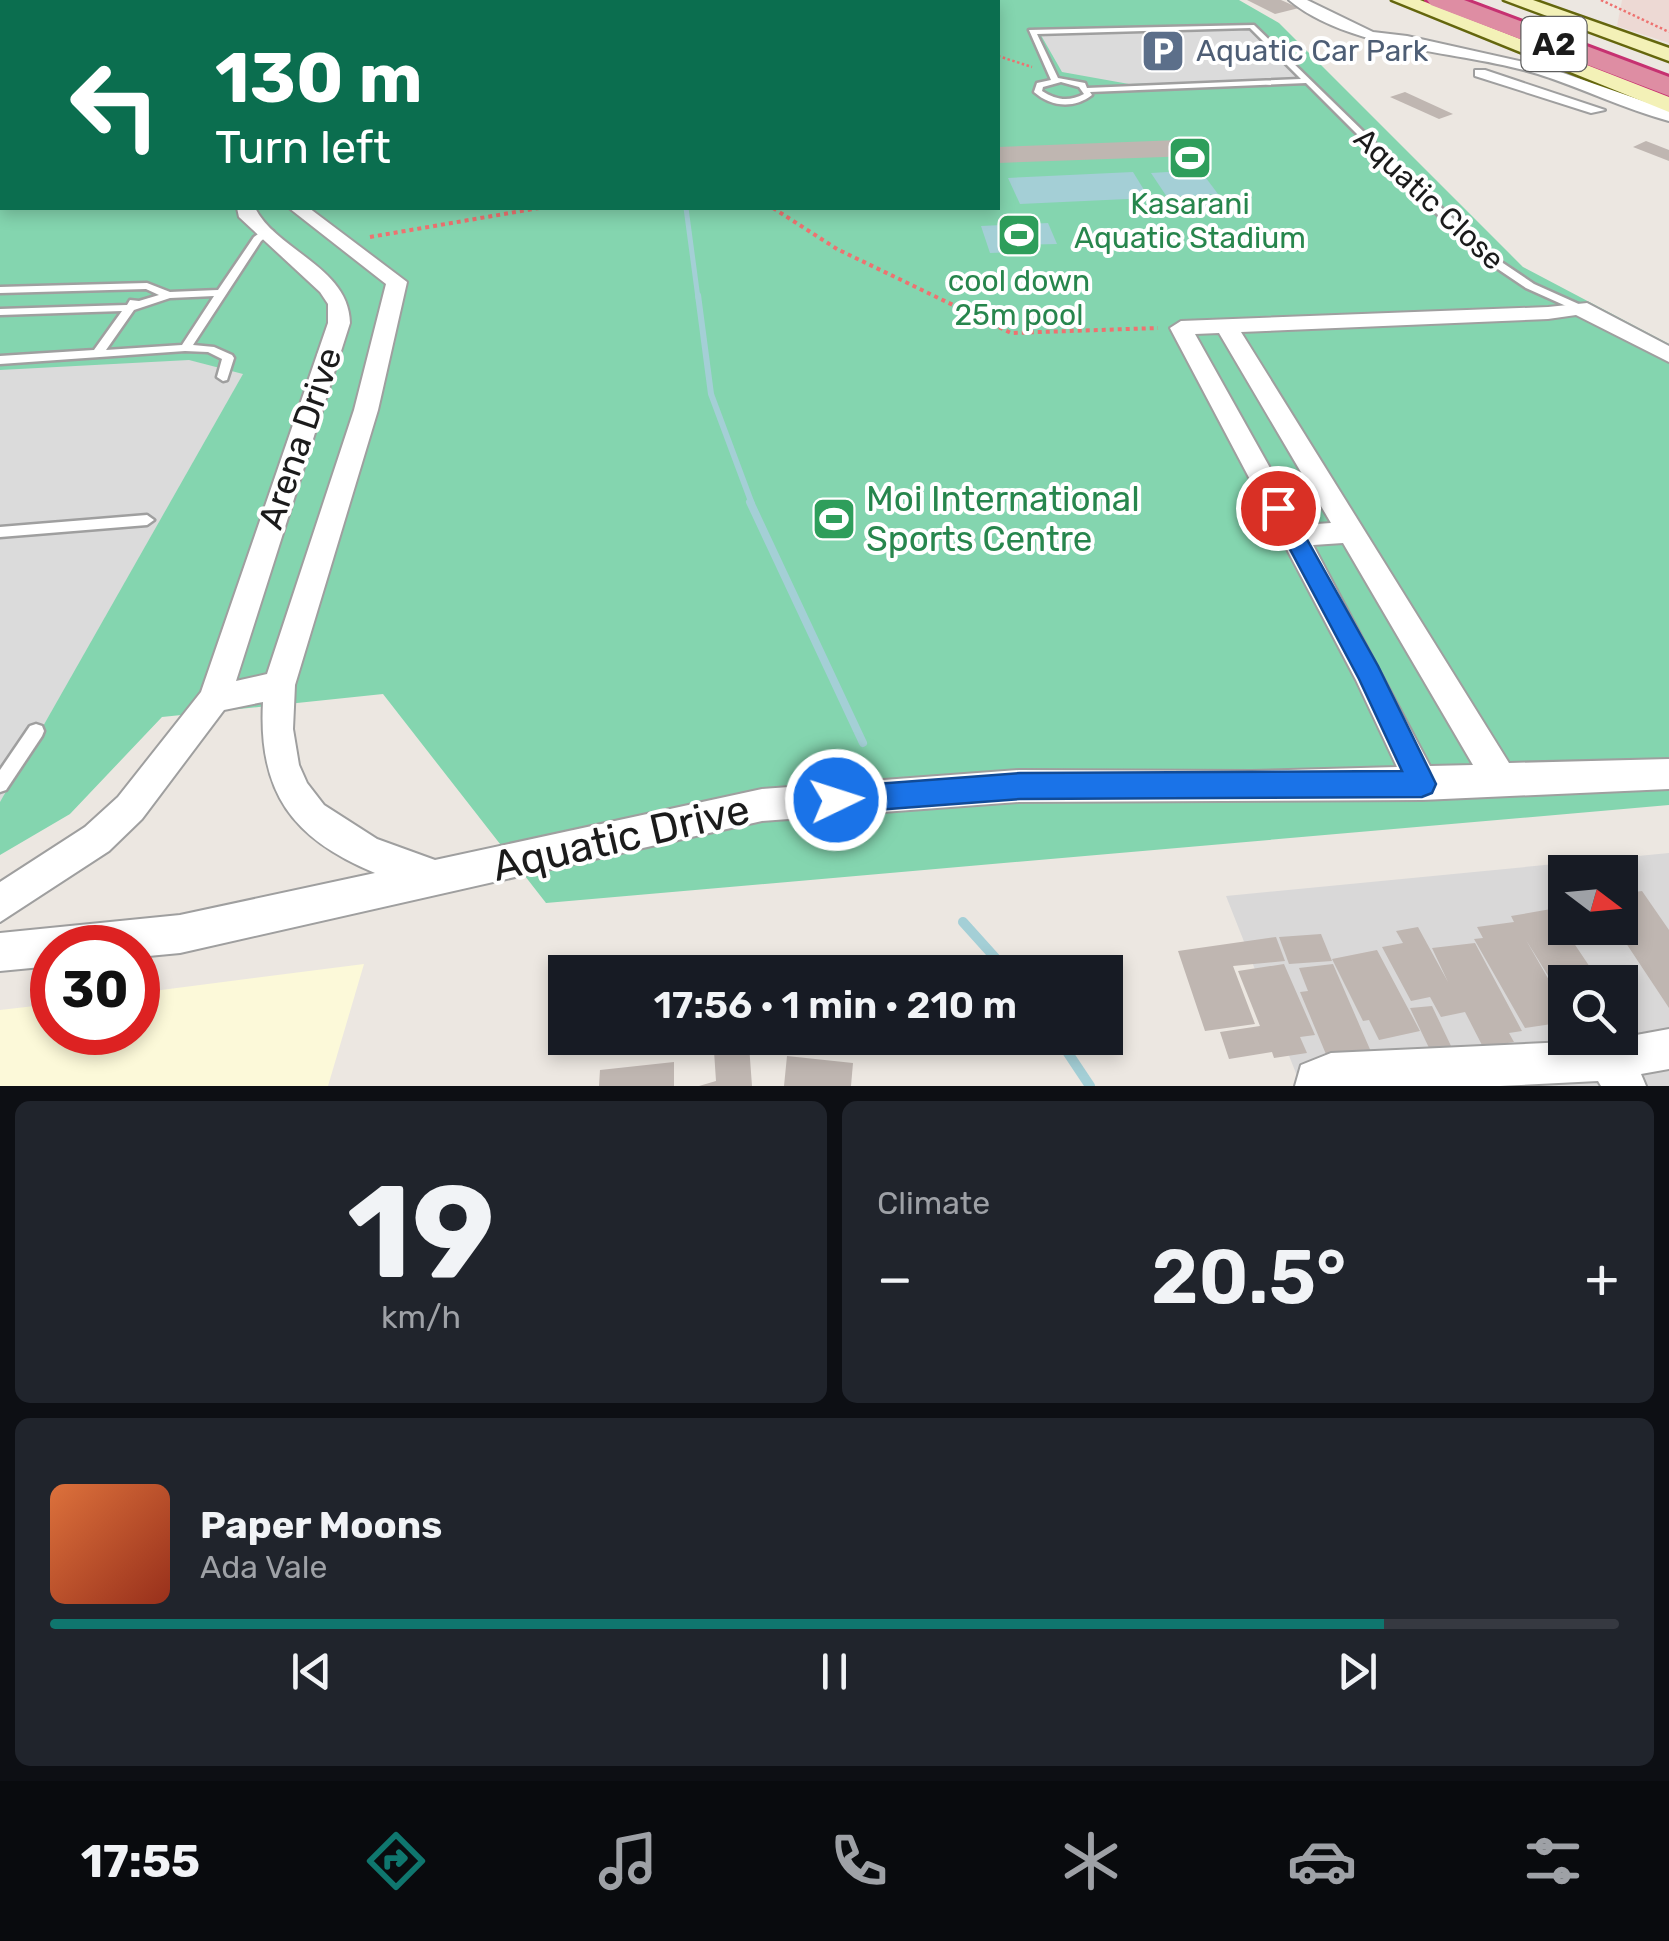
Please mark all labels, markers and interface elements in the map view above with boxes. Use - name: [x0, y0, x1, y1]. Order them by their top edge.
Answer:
- road number: A2: [1522, 17, 1586, 71]
- parking icon: Aquatic Car Park: [1140, 28, 1186, 74]
- place label: Aquatic Car Park: [1196, 33, 1429, 69]
- text: 130 m: [215, 37, 423, 120]
- icon: left: [50, 40, 180, 170]
- street label: Aquatic Close: [1347, 120, 1511, 278]
- text: Turn left: [215, 121, 391, 174]
- sports icon: Kasarani Aquatic Stadium: [1167, 135, 1213, 181]
- place label: Kasarani Aquatic Stadium: [1074, 186, 1306, 256]
- sports icon: cool down 25m pool: [996, 212, 1042, 258]
- place label: cool down 25m pool: [948, 263, 1090, 333]
- street label: Arena Drive: [249, 342, 351, 534]
- pin: [1236, 466, 1321, 551]
- place label: Moi International Sports Centre: [866, 478, 1140, 560]
- icon: arrive: [1251, 481, 1306, 536]
- sports icon: Moi International Sports Centre: [811, 496, 857, 542]
- position arrow: [784, 748, 888, 852]
- street label: Aquatic Drive: [488, 784, 754, 892]
- north arrow: [1548, 855, 1638, 945]
- map controls: [1548, 855, 1638, 1055]
- speed limit sign: 30: [30, 925, 160, 1055]
- button: search: [1548, 965, 1638, 1055]
- text: 17:56 · 1 min · 210 m: [654, 982, 1017, 1028]
- text: 19: [347, 1155, 495, 1310]
- text: Climate: [877, 1184, 990, 1222]
- text: 20.5°: [1151, 1233, 1346, 1322]
- text: −: [877, 1246, 913, 1311]
- text: +: [1585, 1246, 1619, 1311]
- text: km/h: [381, 1298, 461, 1336]
- text: Paper Moons: [200, 1502, 442, 1548]
- text: Ada Vale: [200, 1548, 327, 1586]
- icon: previous: [284, 1644, 339, 1699]
- icon: pause: [807, 1644, 862, 1699]
- icon: next: [1330, 1644, 1385, 1699]
- icon: directions: [361, 1826, 431, 1896]
- icon: music: [593, 1826, 663, 1896]
- icon: phone: [824, 1826, 894, 1896]
- icon: climate: [1056, 1826, 1126, 1896]
- icon: car: [1287, 1826, 1357, 1896]
- icon: filters: [1518, 1826, 1588, 1896]
- text: 17:55: [81, 1835, 200, 1888]

